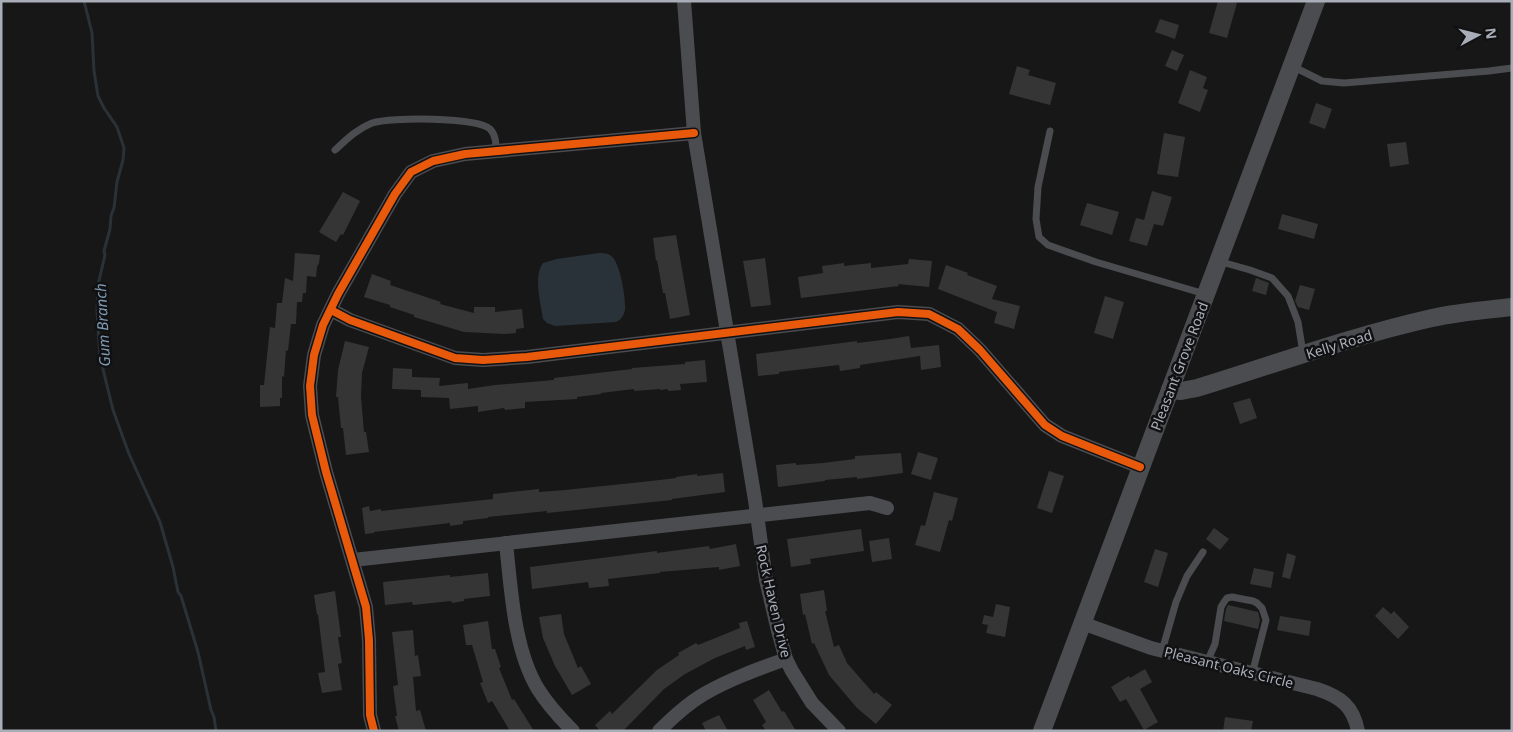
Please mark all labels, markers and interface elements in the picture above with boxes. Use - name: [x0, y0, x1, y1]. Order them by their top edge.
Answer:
- north arrow: [1453, 10, 1503, 60]
- text: N: [1481, 27, 1502, 40]
- water label: Gum Branch: [90, 283, 114, 367]
- street label: Pleasant Grove Road: [1146, 299, 1212, 433]
- street label: Kelly Road: [1304, 325, 1374, 363]
- street label: Rock Haven Drive: [752, 543, 796, 659]
- street label: Pleasant Oaks Circle: [1162, 642, 1296, 692]

